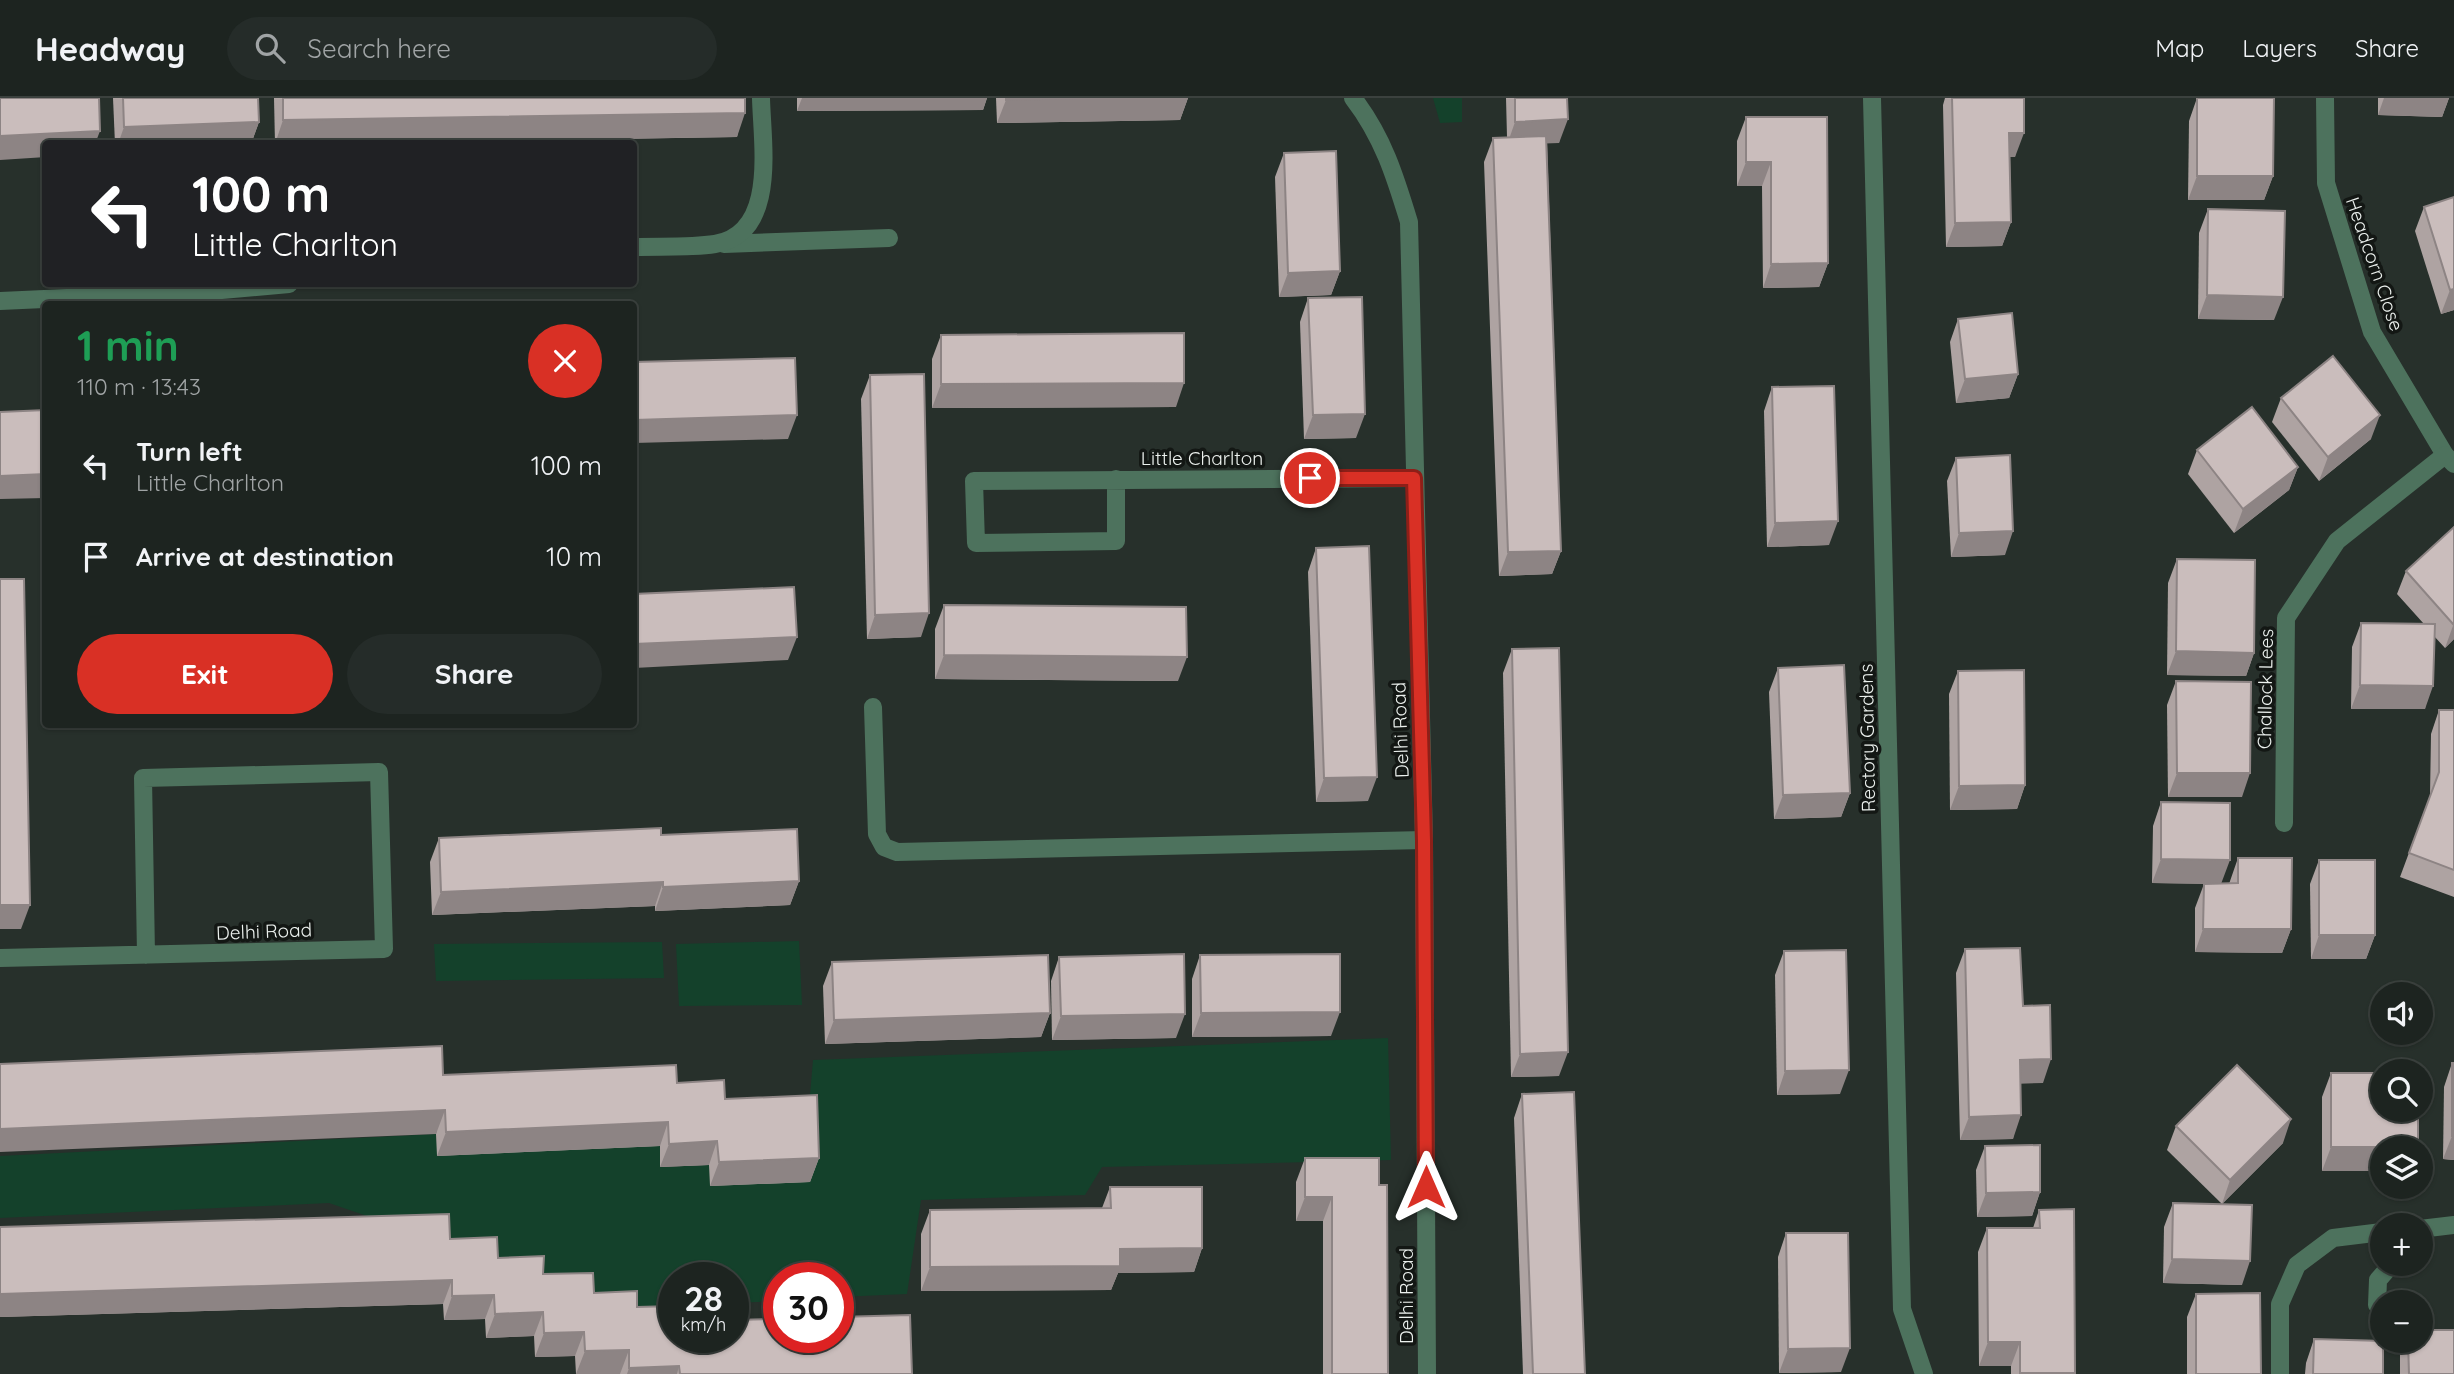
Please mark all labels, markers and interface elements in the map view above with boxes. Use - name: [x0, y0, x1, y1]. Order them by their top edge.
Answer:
- search box: [227, 17, 717, 80]
- text: Headway: [35, 28, 185, 69]
- icon: search: [251, 29, 289, 67]
- text: Search here: [307, 32, 451, 65]
- text: Map: [2155, 33, 2204, 63]
- text: Layers: [2242, 33, 2317, 63]
- text: Share: [2355, 33, 2419, 63]
- text: 100 m: [192, 163, 330, 224]
- icon: left: [77, 168, 168, 259]
- street label: Headcorn Close: [2341, 194, 2409, 334]
- text: Little Charlton: [192, 224, 398, 264]
- text: 1 min: [77, 319, 179, 372]
- button: close: [528, 324, 602, 398]
- text: 110 m · 13:43: [77, 372, 201, 401]
- text: Turn left: [136, 435, 243, 468]
- street label: Little Charlton: [1141, 446, 1263, 470]
- icon: left: [77, 447, 115, 485]
- pin: [1280, 448, 1340, 508]
- text: 100 m: [531, 449, 602, 482]
- icon: arrive: [1291, 459, 1329, 497]
- text: Little Charlton: [136, 468, 284, 497]
- icon: arrive: [77, 538, 115, 576]
- text: Arrive at destination: [136, 540, 394, 573]
- text: 10 m: [546, 540, 602, 573]
- street label: Challock Lees: [2252, 629, 2278, 749]
- button: Exit: [77, 634, 333, 714]
- button: Share: [347, 634, 602, 714]
- street label: Rectory Gardens: [1854, 664, 1880, 812]
- street label: Delhi Road: [1386, 682, 1414, 778]
- street label: Delhi Road: [216, 917, 312, 945]
- map controls: [2370, 982, 2433, 1353]
- button: sound: [2370, 982, 2433, 1045]
- button: search: [2370, 1059, 2433, 1122]
- button: layers: [2370, 1136, 2433, 1199]
- position arrow: [1389, 1150, 1463, 1224]
- button: +: [2370, 1213, 2433, 1276]
- street label: Delhi Road: [1394, 1248, 1418, 1344]
- speed limit sign: 30: [763, 1262, 854, 1353]
- text: 28: [684, 1276, 723, 1320]
- button: −: [2370, 1290, 2433, 1353]
- text: km/h: [681, 1313, 726, 1336]

